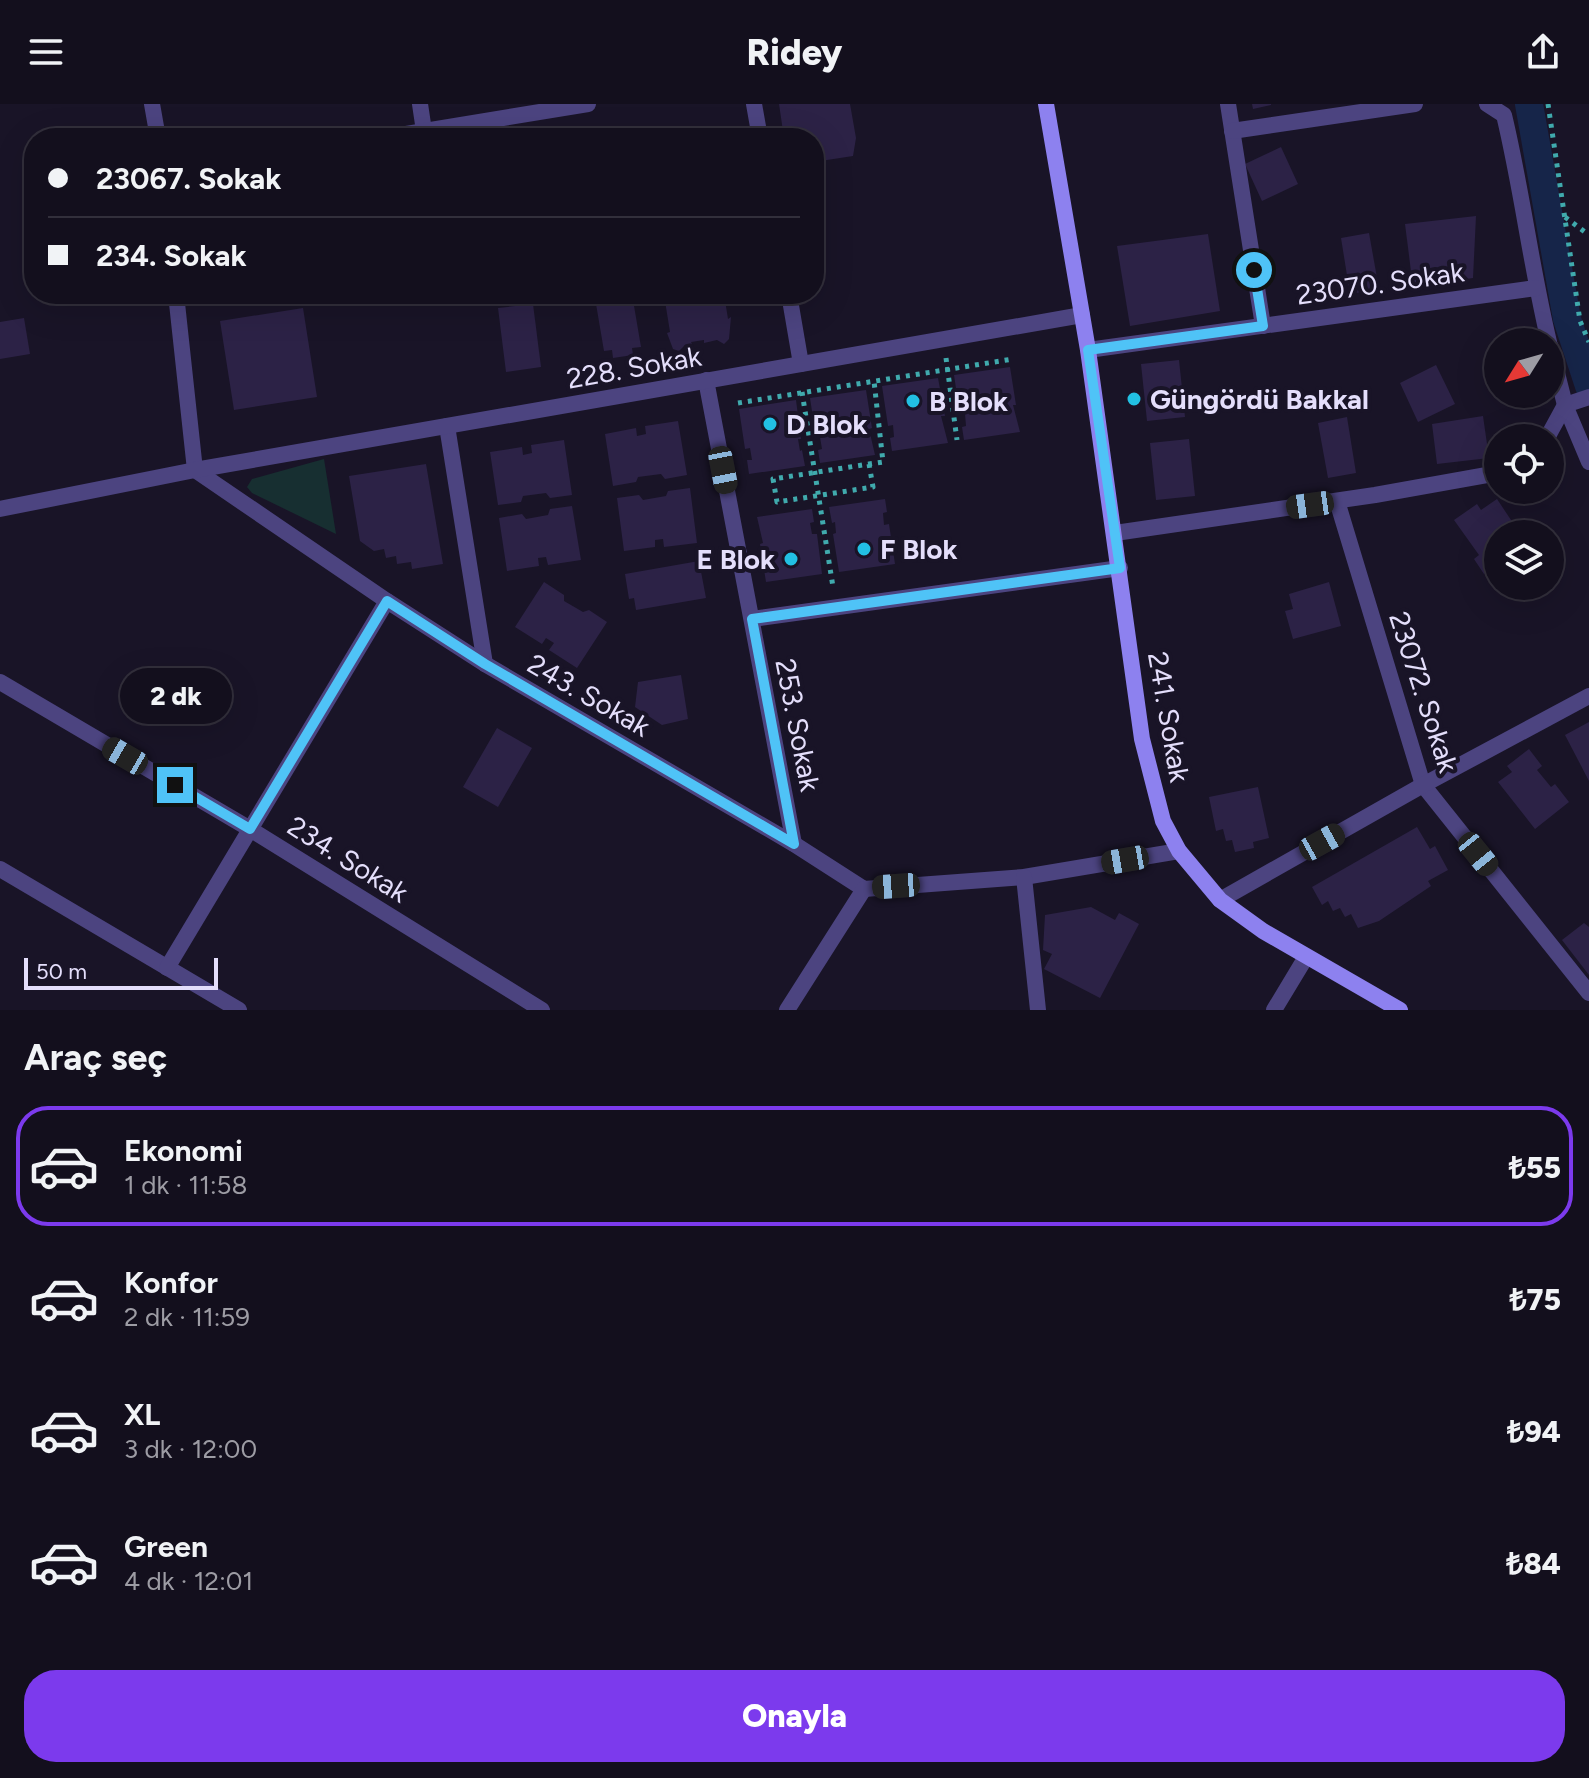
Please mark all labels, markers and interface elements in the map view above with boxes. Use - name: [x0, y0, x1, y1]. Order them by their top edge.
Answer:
- icon: menu: [24, 30, 68, 74]
- icon: share: [1521, 30, 1565, 74]
- text: Ridey: [747, 31, 842, 74]
- text: 23067. Sokak: [96, 160, 281, 197]
- text: 234. Sokak: [96, 237, 247, 274]
- route start: [1236, 252, 1272, 288]
- street label: 23070. Sokak: [1294, 254, 1467, 312]
- north arrow: [1484, 328, 1564, 408]
- map controls: [1484, 328, 1564, 600]
- street label: 228. Sokak: [564, 338, 704, 396]
- place label: Güngördü Bakkal: [1150, 382, 1369, 416]
- place label: B Blok: [929, 384, 1008, 418]
- marker: Güngördü Bakkal: [1125, 390, 1143, 408]
- marker: B Blok: [904, 392, 922, 410]
- place label: D Blok: [786, 407, 868, 441]
- marker: D Blok: [761, 415, 779, 433]
- button: locate: [1484, 424, 1564, 504]
- car: [707, 444, 739, 496]
- car: [1285, 490, 1335, 520]
- button: layers: [1484, 520, 1564, 600]
- place label: F Blok: [880, 532, 958, 566]
- marker: F Blok: [855, 540, 873, 558]
- place label: E Blok: [696, 542, 775, 576]
- marker: E Blok: [782, 550, 800, 568]
- street label: 23072. Sokak: [1382, 607, 1466, 777]
- street label: 243. Sokak: [522, 646, 657, 744]
- street label: 241. Sokak: [1141, 649, 1197, 785]
- street label: 253. Sokak: [768, 656, 828, 795]
- callout: 2 dk: [119, 669, 231, 725]
- text: 2 dk: [150, 680, 202, 712]
- car: [98, 734, 152, 778]
- route end: [157, 767, 193, 803]
- street label: 234. Sokak: [281, 809, 415, 910]
- car: [1295, 820, 1349, 864]
- car: [1454, 828, 1502, 880]
- car: [1099, 844, 1151, 876]
- car: [871, 872, 921, 900]
- scale bar: [24, 954, 218, 990]
- text: 50 m: [36, 958, 87, 985]
- text: Araç seç: [24, 1036, 167, 1079]
- icon: car: [28, 1130, 100, 1202]
- text: Ekonomi: [124, 1132, 243, 1169]
- text: ₺55: [1509, 1149, 1561, 1186]
- text: 1 dk · 11:58: [124, 1169, 247, 1201]
- icon: car: [28, 1262, 100, 1334]
- text: Konfor: [124, 1264, 218, 1301]
- text: ₺75: [1509, 1281, 1561, 1318]
- text: 2 dk · 11:59: [124, 1301, 250, 1333]
- icon: car: [28, 1394, 100, 1466]
- text: XL: [124, 1396, 160, 1433]
- text: ₺94: [1507, 1413, 1561, 1450]
- text: 3 dk · 12:00: [124, 1433, 257, 1465]
- icon: car: [28, 1526, 100, 1598]
- text: Green: [124, 1528, 208, 1565]
- text: ₺84: [1506, 1545, 1561, 1582]
- text: 4 dk · 12:01: [124, 1565, 253, 1597]
- button: Onayla: [24, 1670, 1565, 1762]

